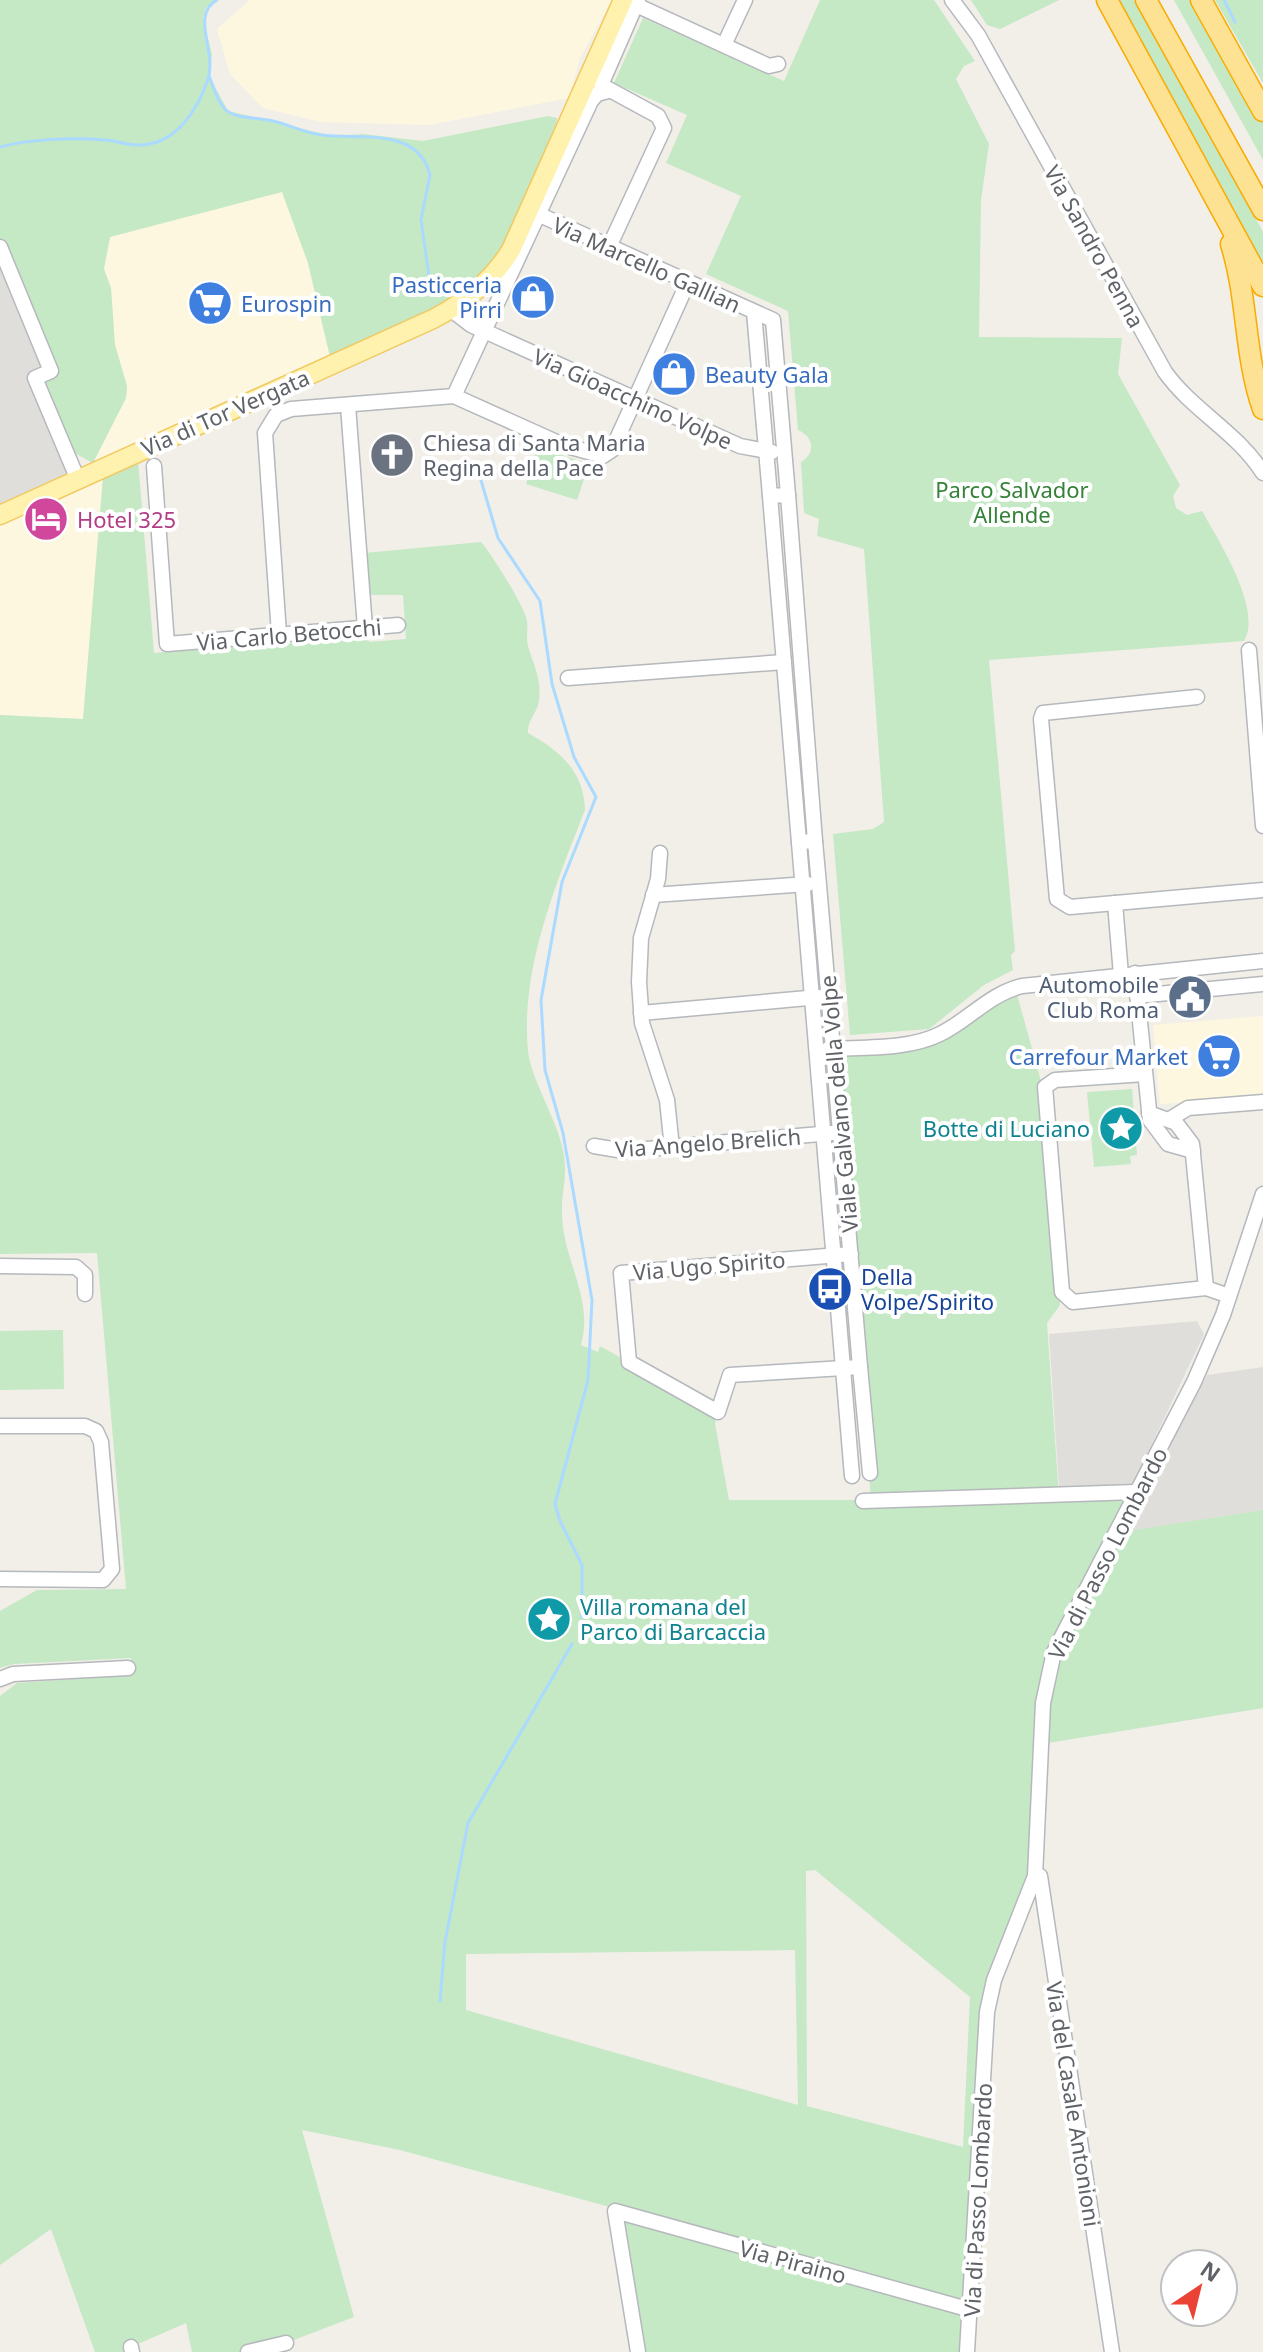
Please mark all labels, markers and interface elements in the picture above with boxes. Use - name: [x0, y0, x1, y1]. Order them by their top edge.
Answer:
- street label: Via Sandro Penna: [1038, 159, 1152, 333]
- street label: Via Marcello Gallian: [548, 209, 746, 319]
- place label: Pasticceria Pirri: [392, 269, 502, 324]
- shop icon: Pasticceria Pirri: [509, 273, 557, 321]
- supermarket icon: Eurospin: [186, 279, 234, 327]
- place label: Eurospin: [241, 288, 332, 318]
- street label: Via Gioacchino Volpe: [529, 341, 737, 455]
- shop icon: Beauty Gala: [650, 350, 698, 398]
- place label: Beauty Gala: [705, 359, 829, 389]
- street label: Via di Tor Vergata: [136, 362, 314, 462]
- place label: Chiesa di Santa Maria Regina della Pace: [423, 427, 646, 482]
- church icon: Chiesa di Santa Maria Regina della Pace: [368, 431, 416, 479]
- park label: Parco Salvador Allende: [935, 474, 1089, 529]
- hotel icon: Hotel 325: [22, 495, 70, 543]
- place label: Hotel 325: [77, 504, 176, 534]
- street label: Via Carlo Betocchi: [195, 611, 383, 657]
- place label: Automobile Club Roma: [1039, 969, 1159, 1024]
- public building icon: Automobile Club Roma: [1166, 973, 1214, 1021]
- street label: Viale Galvano della Volpe: [812, 974, 864, 1234]
- supermarket icon: Carrefour Market: [1195, 1032, 1243, 1080]
- place label: Carrefour Market: [1009, 1041, 1188, 1071]
- place icon: Botte di Luciano: [1097, 1104, 1145, 1152]
- place label: Botte di Luciano: [923, 1113, 1090, 1143]
- street label: Via Angelo Brelich: [614, 1121, 802, 1163]
- street label: Via Ugo Spirito: [632, 1243, 786, 1287]
- place label: Della Volpe/Spirito: [861, 1261, 994, 1316]
- bus stop icon: Della Volpe/Spirito: [806, 1265, 854, 1313]
- street label: Via di Passo Lombardo: [1040, 1442, 1174, 1664]
- place label: Villa romana del Parco di Barcaccia: [580, 1591, 766, 1646]
- place icon: Villa romana del Parco di Barcaccia: [525, 1595, 573, 1643]
- street label: Via del Casale Antonioni: [1040, 1979, 1108, 2229]
- street label: Via di Passo Lombardo: [956, 2082, 998, 2318]
- street label: Via Piraino: [736, 2232, 850, 2290]
- north arrow: [1159, 2248, 1239, 2328]
- text: N: [1195, 2253, 1227, 2288]

